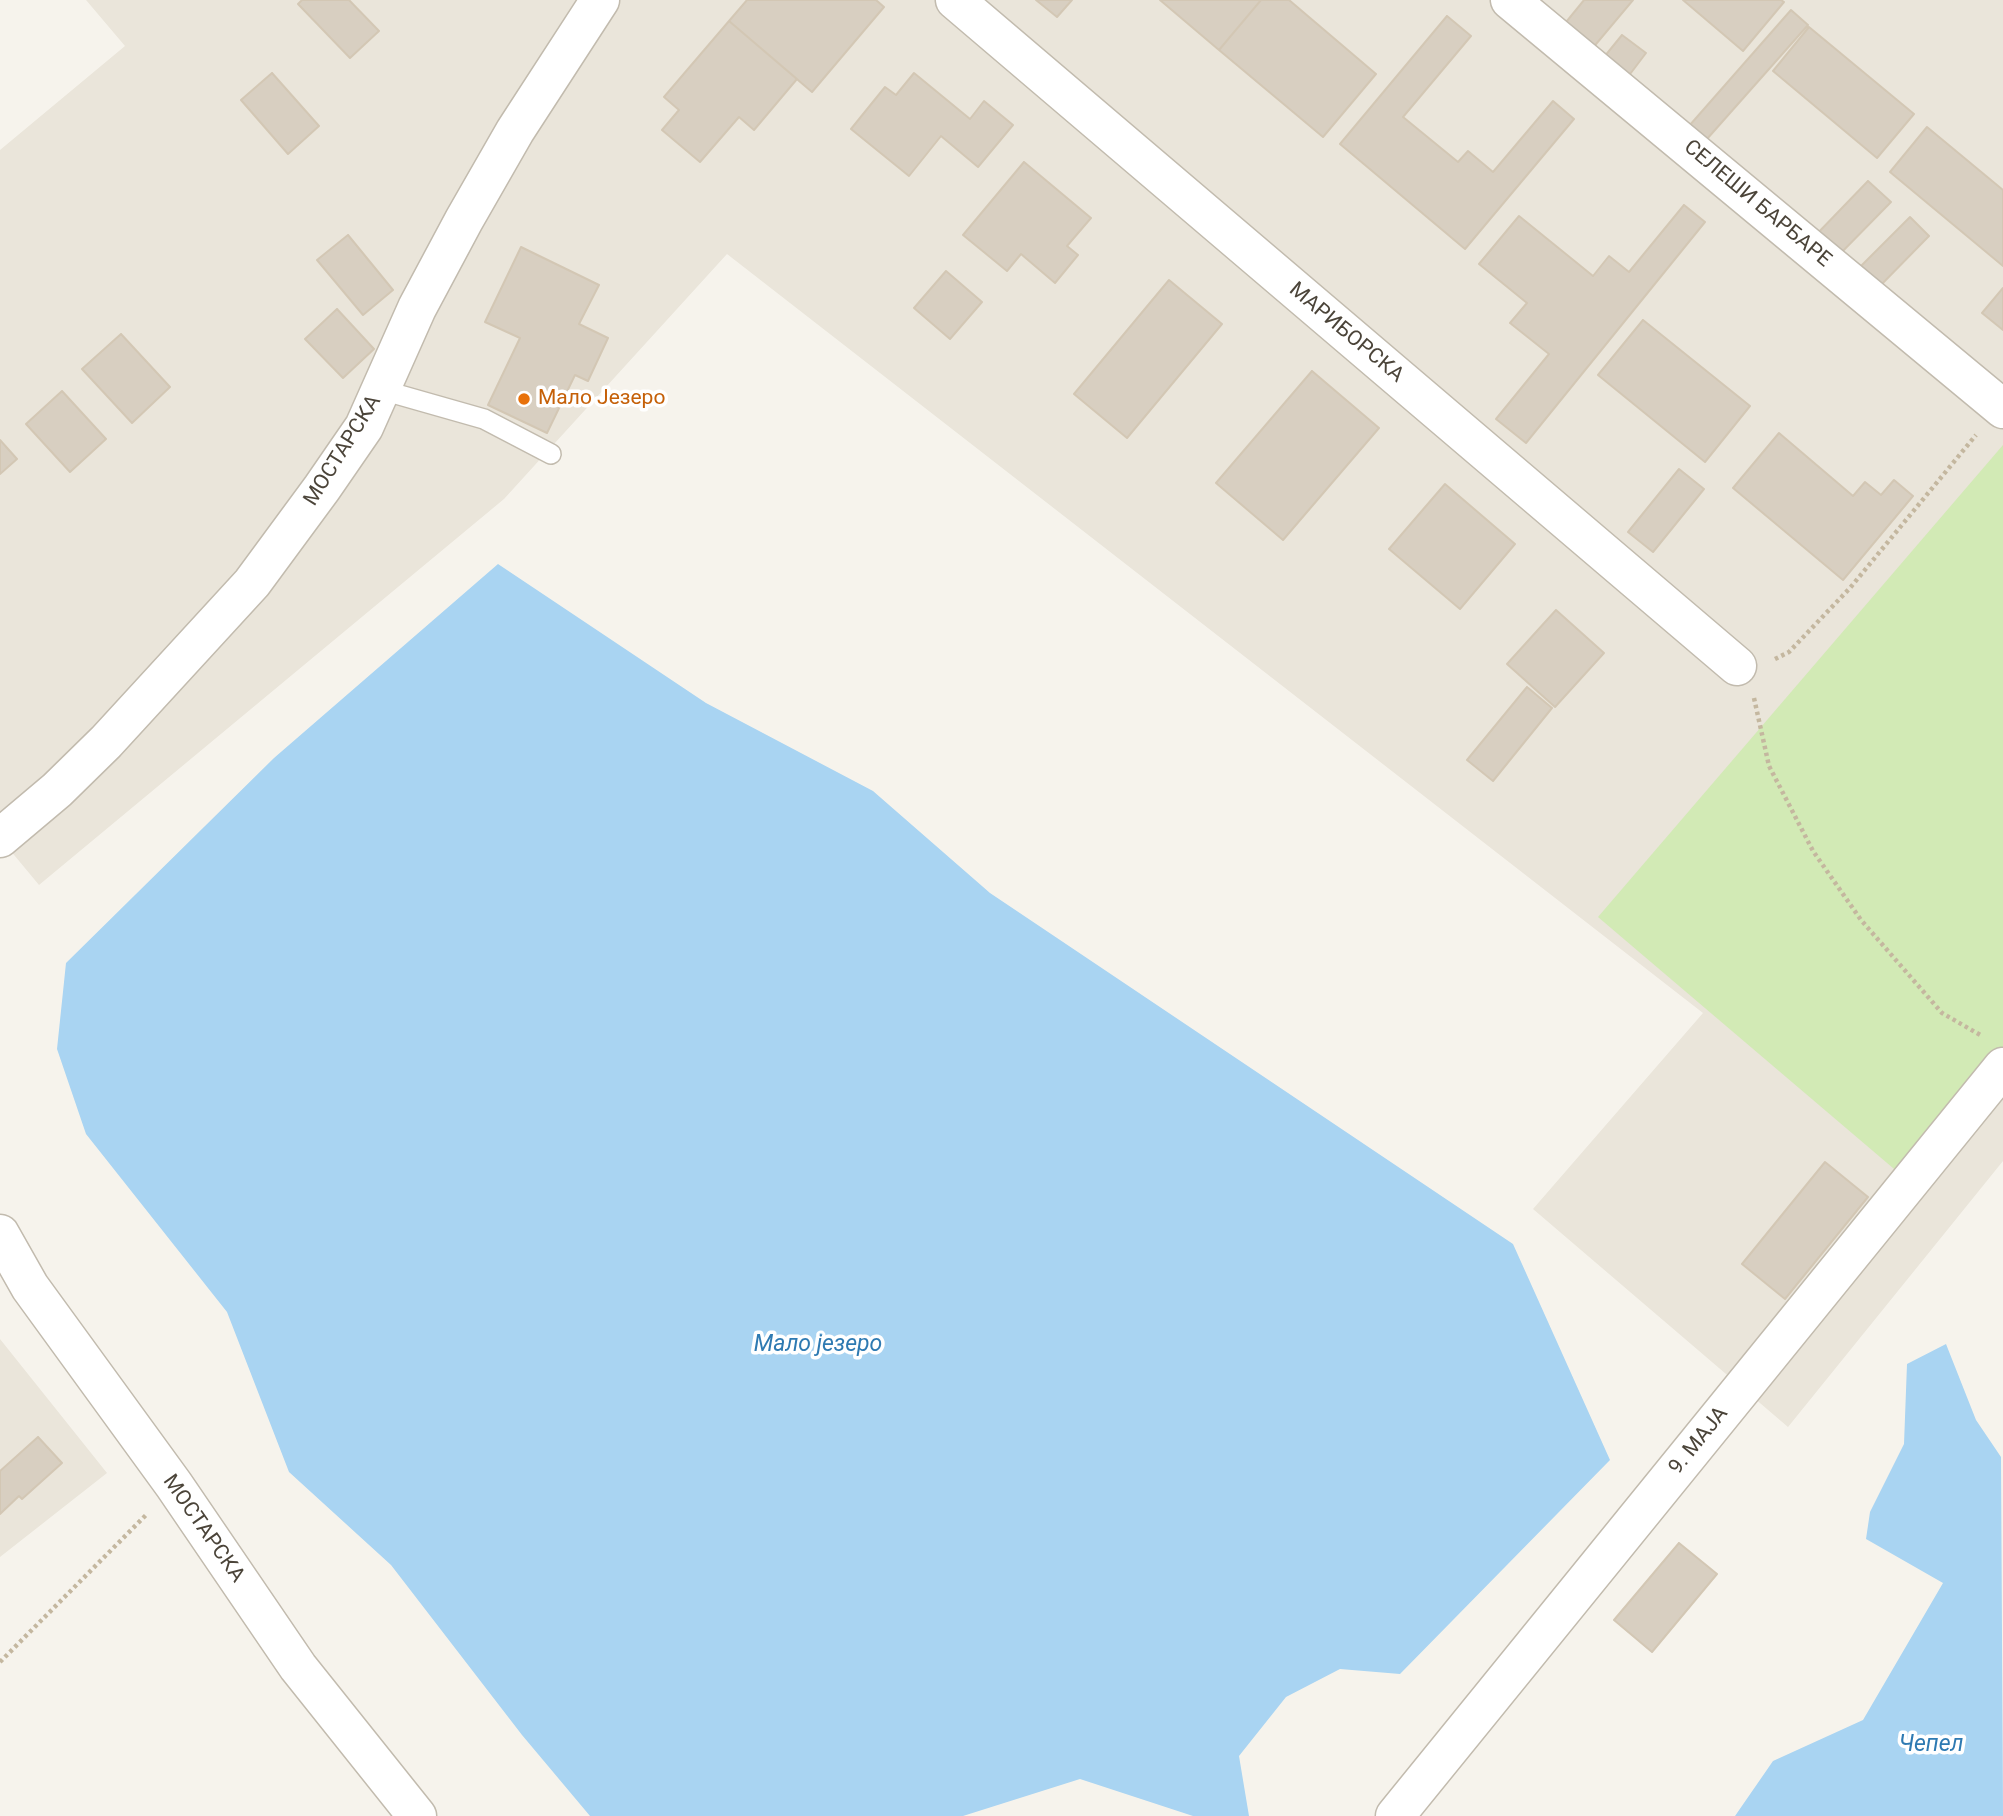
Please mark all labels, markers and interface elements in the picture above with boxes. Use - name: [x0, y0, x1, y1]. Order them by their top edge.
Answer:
- street label: СЕЛЕШИ БАРБАРЕ: [1678, 135, 1836, 273]
- street label: МАРИБОРСКА: [1283, 278, 1409, 388]
- place label: Мало Језеро: [538, 386, 665, 412]
- street label: МОСТАРСКА: [299, 391, 387, 511]
- marker: Мало Језеро: [516, 391, 532, 407]
- water label: Мало језеро: [754, 1331, 882, 1359]
- street label: 9. МАЈА: [1664, 1402, 1734, 1480]
- street label: МОСТАРСКА: [157, 1470, 249, 1588]
- water label: Чепел: [1899, 1731, 1963, 1759]

